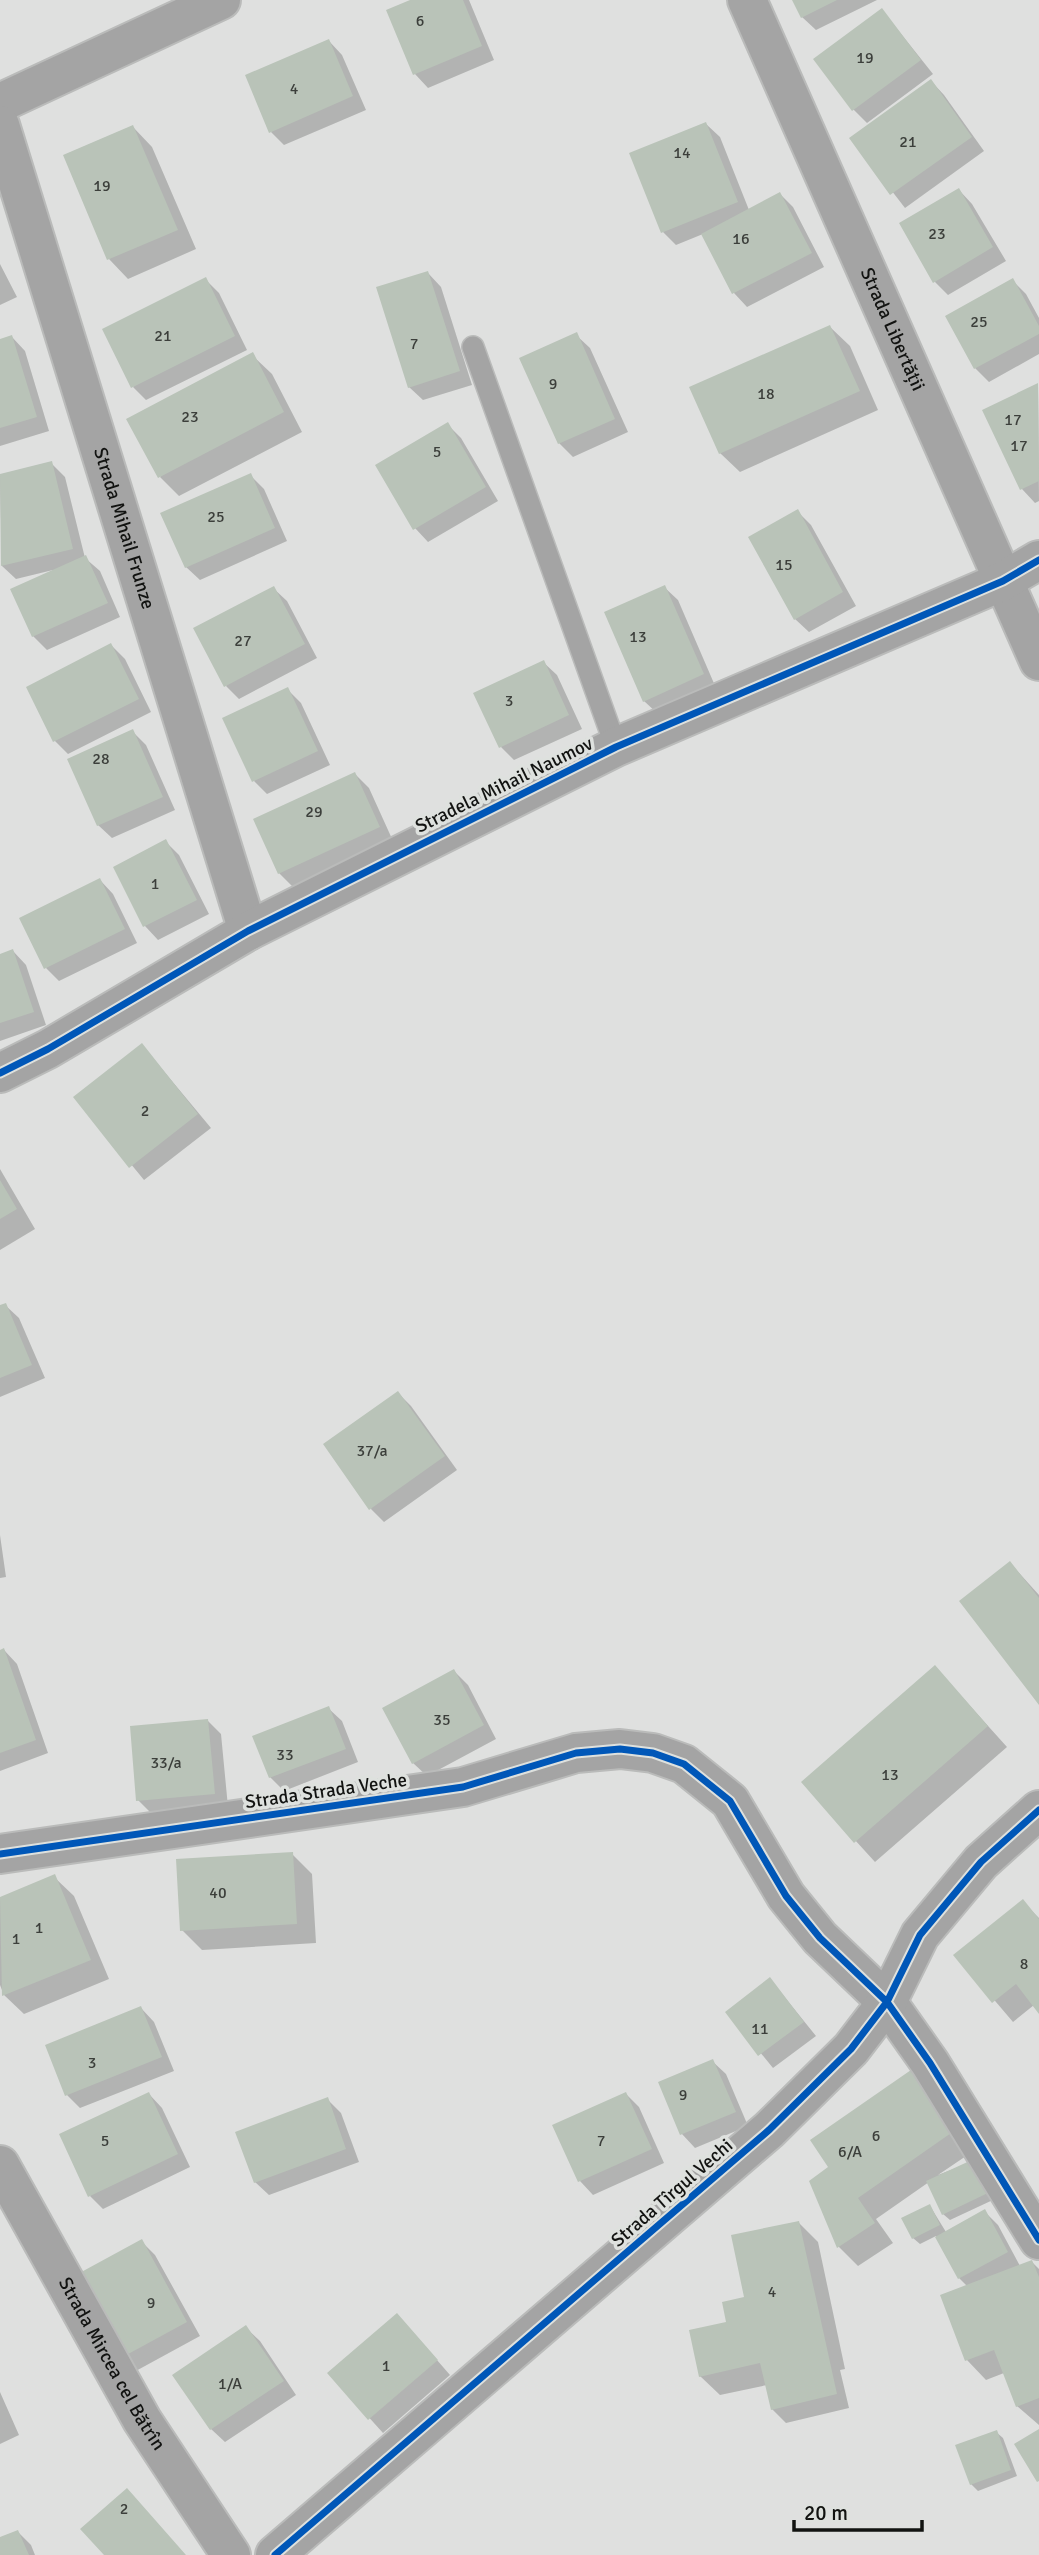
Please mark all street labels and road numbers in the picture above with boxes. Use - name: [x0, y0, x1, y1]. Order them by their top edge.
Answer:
- street label: Strada Libertății: [855, 264, 930, 395]
- street label: Strada Mihail Frunze: [88, 445, 160, 612]
- street label: Stradela Mihail Naumov: [411, 731, 597, 838]
- street label: Strada Strada Veche: [243, 1768, 409, 1814]
- street label: Strada Tîrgul Vechi: [606, 2134, 738, 2252]
- street label: Strada Mircea cel Bătrîn: [53, 2273, 171, 2455]

